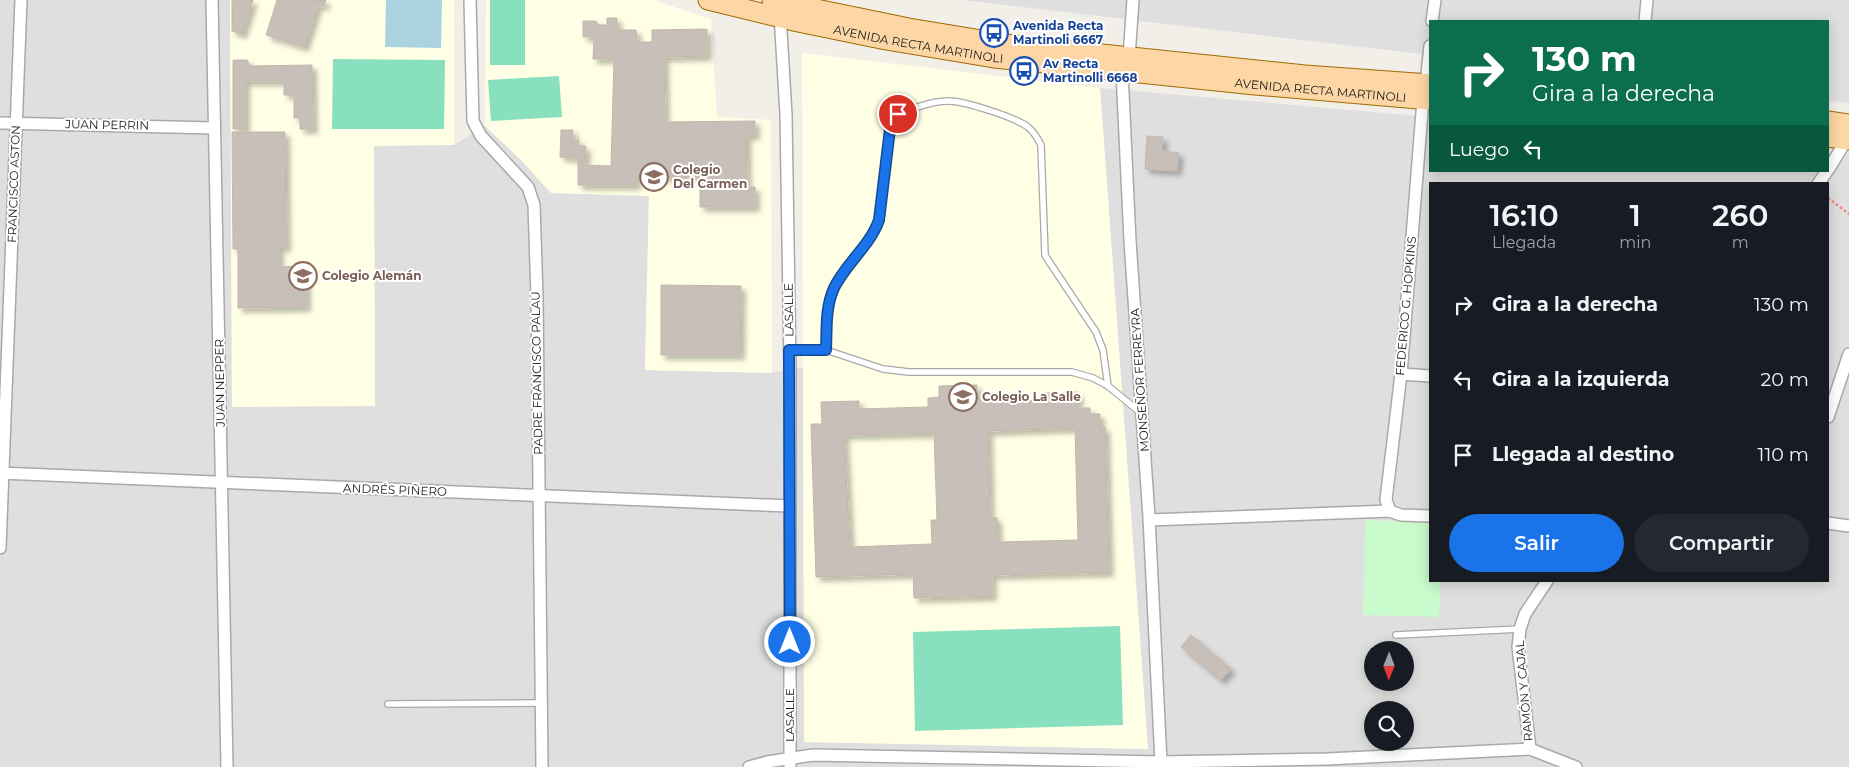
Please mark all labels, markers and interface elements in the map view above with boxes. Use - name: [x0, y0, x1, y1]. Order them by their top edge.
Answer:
- bus stop icon: Avenida Recta Martinoli 6667: [979, 18, 1009, 48]
- place label: Avenida Recta Martinoli 6667: [1012, 18, 1104, 47]
- street label: AVENIDA RECTA MARTINOLI: [832, 21, 1004, 66]
- text: 130 m: [1532, 37, 1637, 80]
- icon: right: [1449, 40, 1514, 105]
- bus stop icon: Av Recta Martinolli 6668: [1009, 56, 1039, 86]
- place label: Av Recta Martinolli 6668: [1042, 56, 1137, 85]
- street label: AVENIDA RECTA MARTINOLI: [1234, 75, 1407, 105]
- text: Gira a la derecha: [1532, 80, 1715, 107]
- pin: [877, 93, 919, 135]
- icon: arrive: [884, 100, 912, 128]
- street label: JUAN PERRIN: [64, 116, 149, 133]
- street label: FRANCISCO ASTON: [4, 125, 23, 243]
- icon: left: [1519, 135, 1547, 163]
- text: Luego: [1449, 138, 1509, 161]
- school or university icon: Colegio Del Carmen: [639, 162, 669, 192]
- place label: Colegio Del Carmen: [673, 162, 747, 191]
- text: 16:10: [1490, 197, 1559, 234]
- text: 1: [1630, 197, 1641, 234]
- text: 260: [1712, 197, 1768, 234]
- text: Llegada: [1492, 233, 1556, 252]
- text: min: [1619, 233, 1651, 252]
- text: m: [1732, 233, 1749, 252]
- street label: FEDERICO G. HOPKINS: [1392, 236, 1419, 376]
- school or university icon: Colegio Alemán: [288, 261, 318, 291]
- place label: Colegio Alemán: [322, 268, 421, 283]
- street label: LASALLE: [781, 283, 796, 337]
- street label: PADRE FRANCISCO PALAU: [528, 291, 545, 455]
- icon: right: [1449, 291, 1477, 319]
- text: Gira a la derecha: [1492, 293, 1658, 316]
- text: 130 m: [1754, 293, 1809, 316]
- street label: MONSEÑOR FERREYRA: [1127, 307, 1152, 452]
- street label: JUAN NEPPER: [211, 338, 228, 428]
- icon: left: [1449, 366, 1477, 394]
- text: Gira a la izquierda: [1492, 368, 1670, 391]
- text: 20 m: [1761, 368, 1809, 391]
- school or university icon: Colegio La Salle: [948, 382, 978, 412]
- place label: Colegio La Salle: [982, 389, 1081, 404]
- icon: arrive: [1449, 441, 1477, 469]
- text: Llegada al destino: [1492, 443, 1674, 466]
- text: 110 m: [1758, 443, 1809, 466]
- street label: ANDRÉS PIÑERO: [343, 480, 447, 499]
- button: Salir: [1449, 514, 1624, 572]
- button: Compartir: [1634, 514, 1809, 572]
- position arrow: [763, 615, 815, 667]
- street label: RAMÓN Y CAJAL: [1512, 640, 1535, 742]
- north arrow: [1364, 641, 1414, 691]
- map controls: [1364, 641, 1414, 751]
- street label: LASALLE: [782, 688, 797, 742]
- button: search: [1364, 701, 1414, 751]

